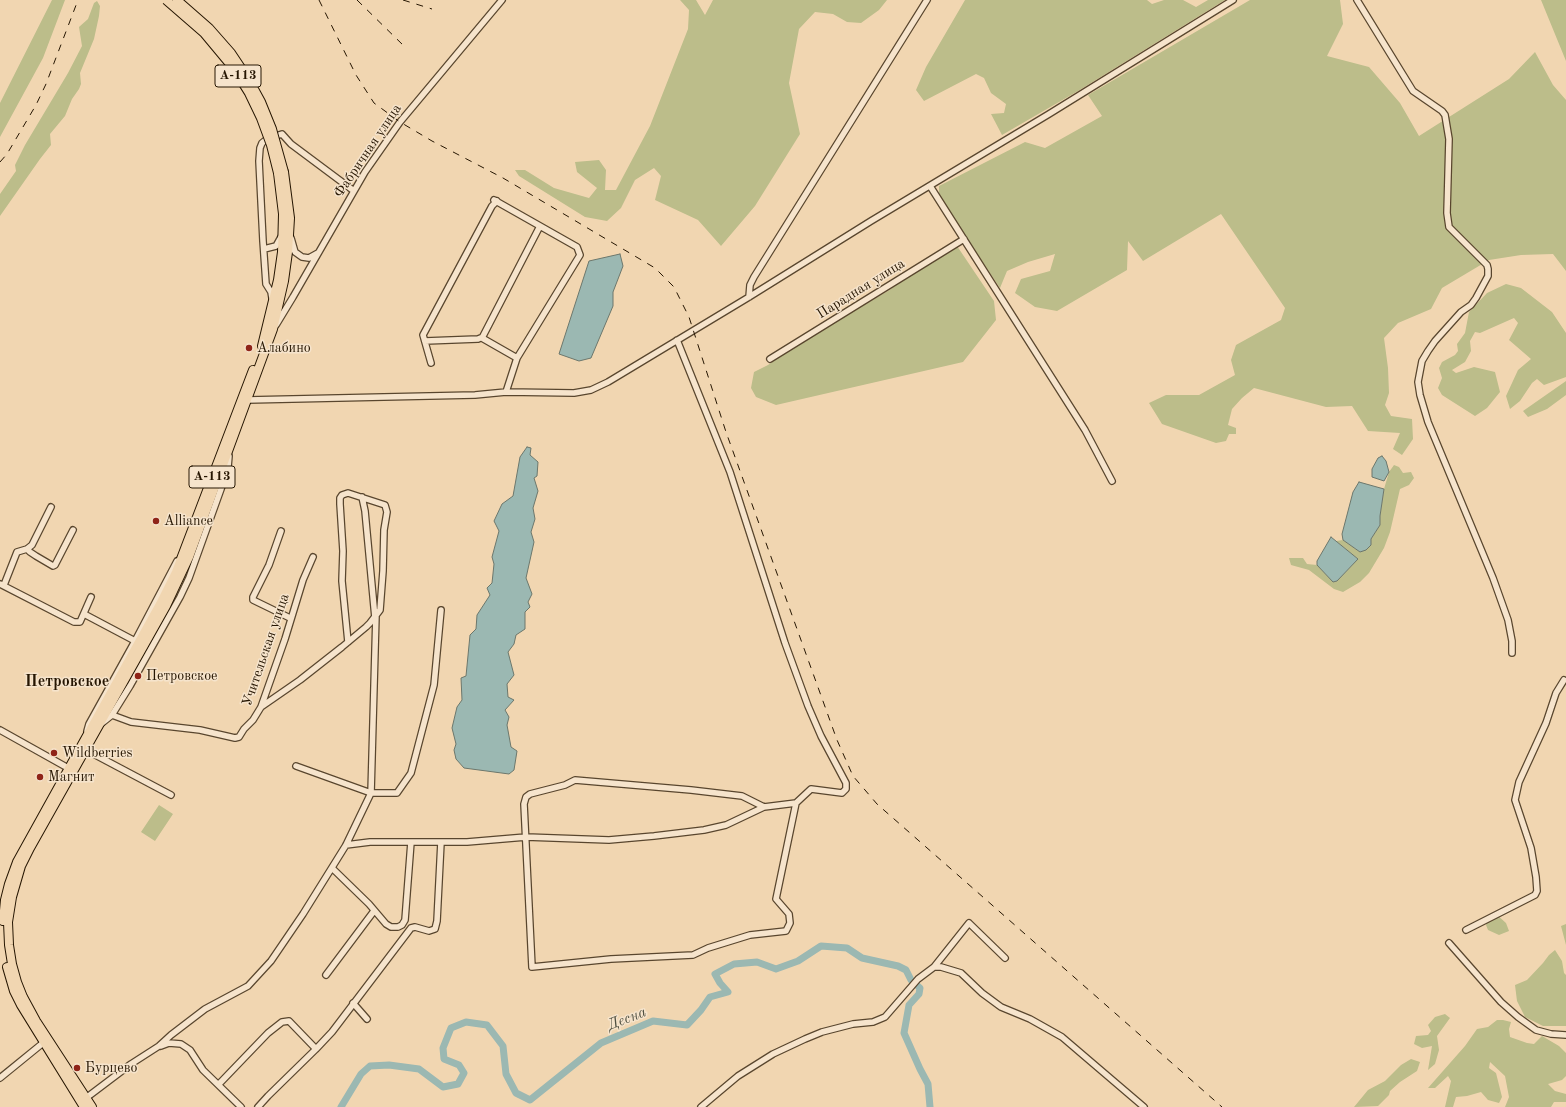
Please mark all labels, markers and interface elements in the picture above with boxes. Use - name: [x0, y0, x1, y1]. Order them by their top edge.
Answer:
- road number: А-113: [215, 65, 261, 87]
- street label: Фабричная улица: [331, 101, 405, 201]
- street label: Парадная улица: [814, 255, 908, 323]
- place label: Алабино: [257, 340, 311, 356]
- marker: Алабино: [244, 343, 254, 353]
- road number: А-113: [189, 466, 235, 488]
- place label: Alliance: [164, 513, 213, 529]
- marker: Alliance: [151, 516, 161, 526]
- street label: Учительская улица: [239, 592, 293, 708]
- place label: Петровское: [146, 668, 218, 684]
- marker: Петровское: [133, 671, 143, 681]
- district label: Петровское: [25, 672, 109, 692]
- place label: Wildberries: [62, 745, 133, 761]
- marker: Wildberries: [49, 748, 59, 758]
- place label: Магнит: [48, 769, 95, 785]
- marker: Магнит: [35, 772, 45, 782]
- water label: Десна: [605, 1003, 649, 1035]
- place label: Бурцево: [85, 1060, 137, 1076]
- marker: Бурцево: [72, 1063, 82, 1073]

